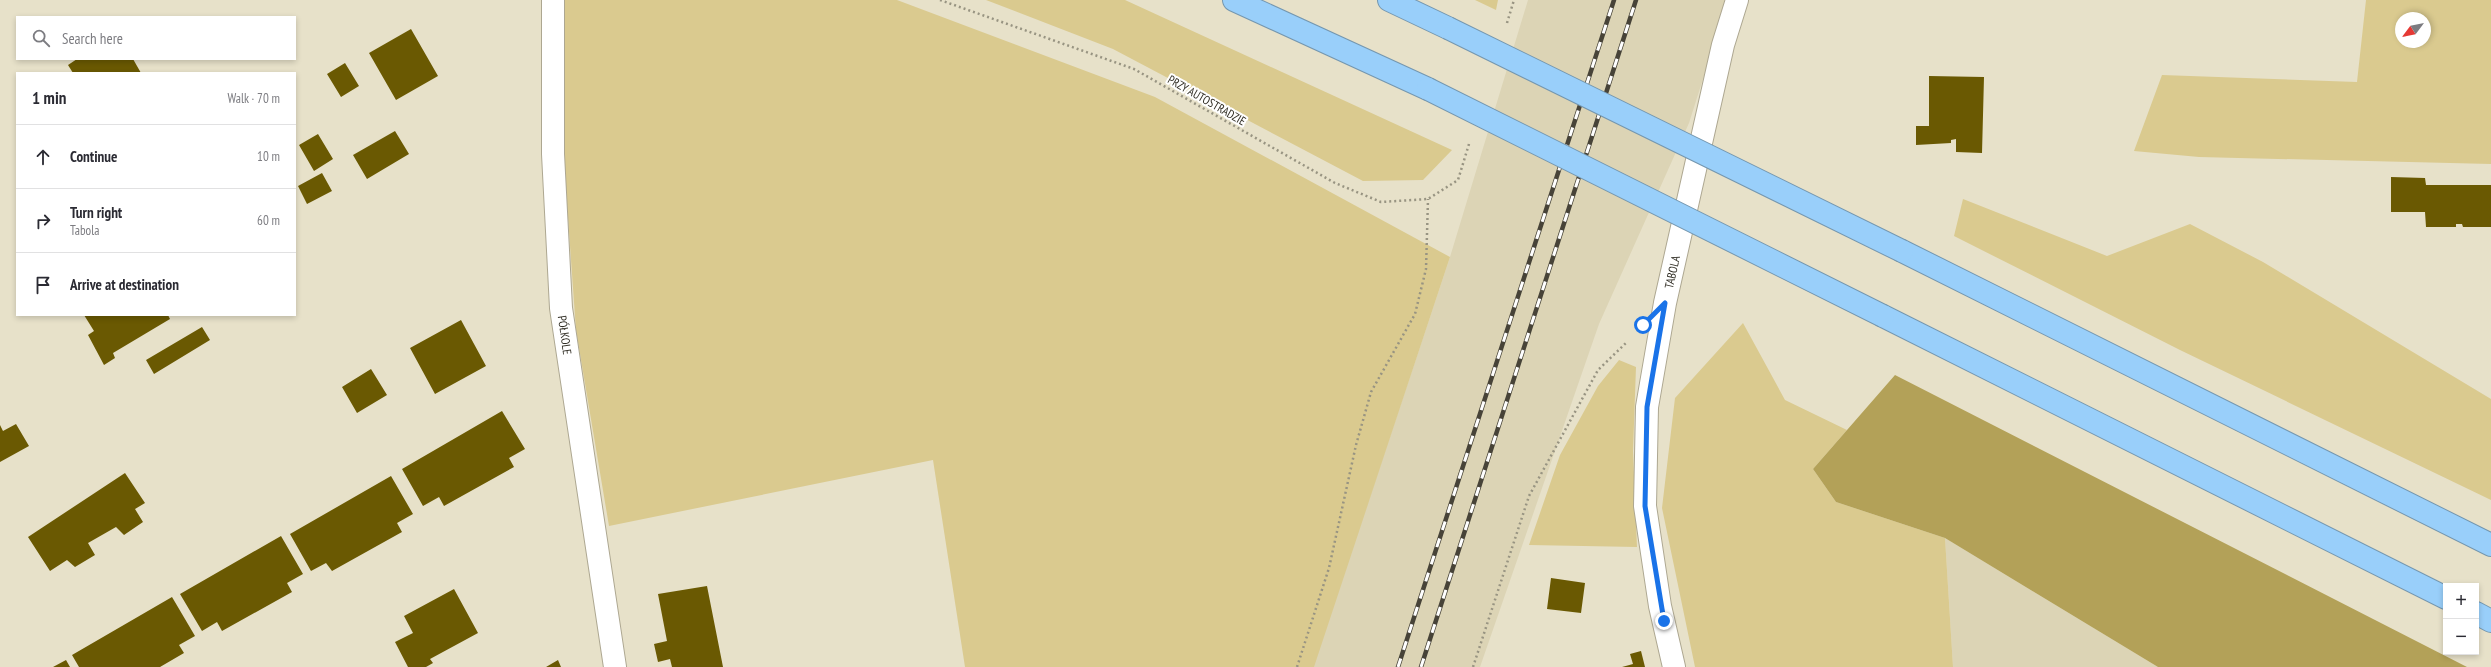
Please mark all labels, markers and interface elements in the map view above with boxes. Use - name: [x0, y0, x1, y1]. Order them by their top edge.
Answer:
- north arrow: [2395, 12, 2431, 48]
- search box: [16, 16, 296, 60]
- icon: search: [30, 27, 52, 49]
- text: Search here: [62, 29, 123, 48]
- street label: PRZY AUTOSTRADZIE: [1165, 72, 1249, 128]
- text: 1 min: [32, 87, 66, 109]
- text: Walk · 70 m: [228, 90, 280, 107]
- icon: ahead: [32, 146, 54, 168]
- text: Continue: [70, 147, 117, 166]
- text: 10 m: [257, 148, 280, 165]
- text: Turn right: [70, 203, 122, 222]
- icon: right: [32, 210, 54, 232]
- text: 60 m: [257, 212, 280, 229]
- text: Tabola: [70, 222, 99, 239]
- street label: TABOLA: [1661, 254, 1683, 290]
- icon: arrive: [32, 274, 54, 296]
- text: Arrive at destination: [70, 275, 179, 294]
- street label: PÓŁKOLE: [555, 315, 575, 355]
- route start: [1634, 316, 1652, 334]
- map controls: [2443, 583, 2479, 655]
- button: +: [2443, 583, 2479, 619]
- route end: [1655, 612, 1673, 630]
- button: −: [2443, 619, 2479, 655]

